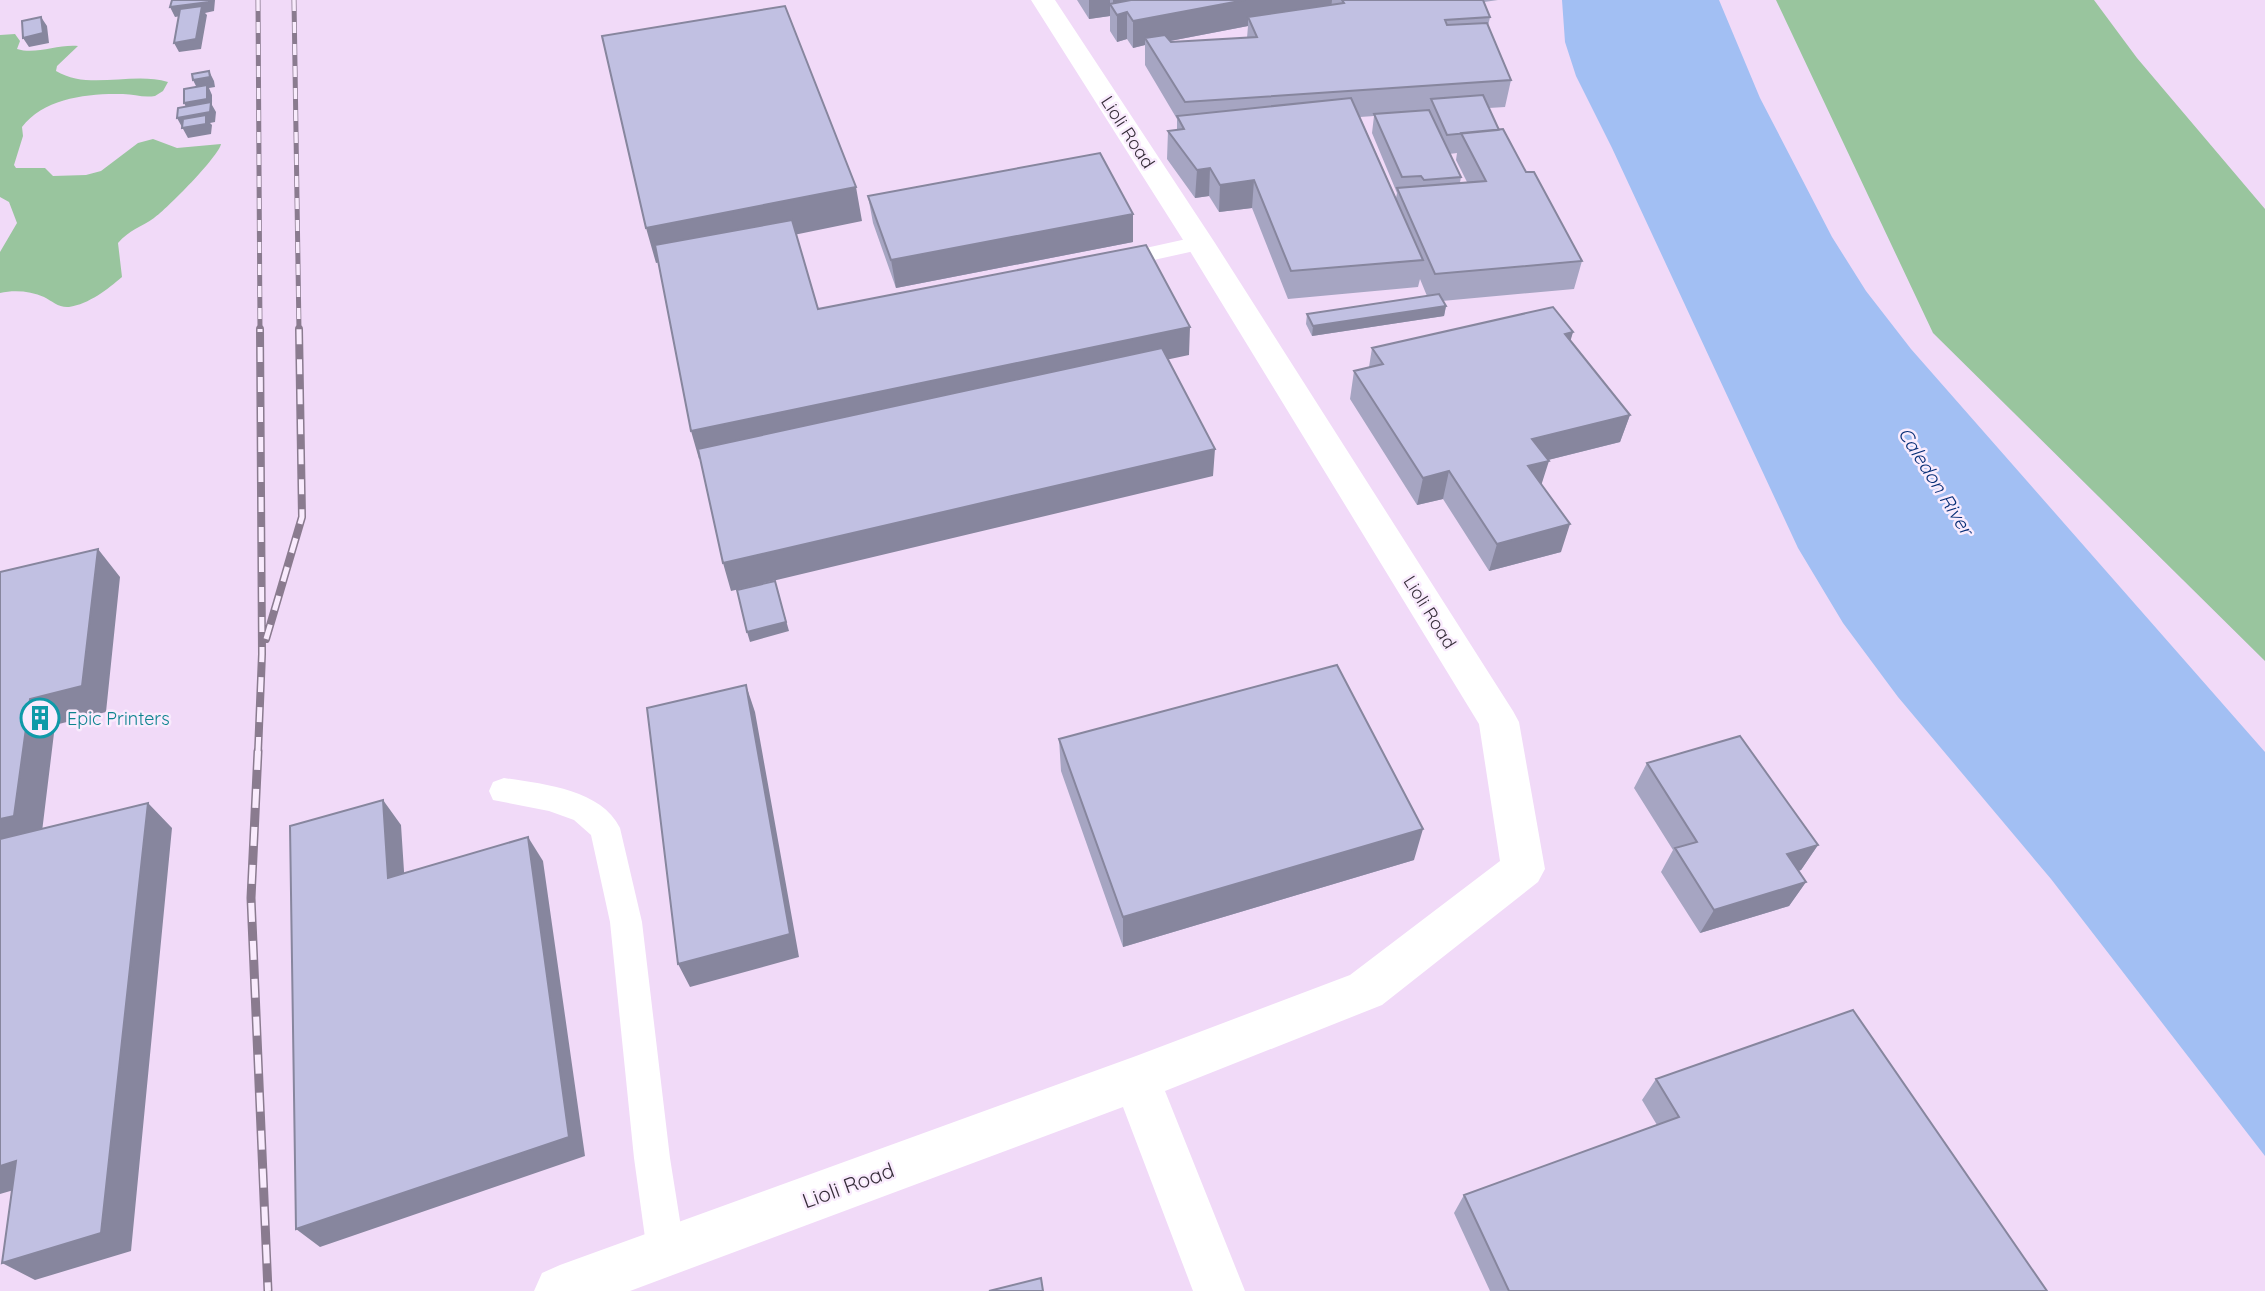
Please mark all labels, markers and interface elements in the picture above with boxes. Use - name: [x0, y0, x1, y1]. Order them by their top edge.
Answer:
- street label: Lioli Road: [1096, 91, 1160, 173]
- water label: Caledon River: [1893, 423, 1980, 542]
- street label: Lioli Road: [1399, 571, 1461, 653]
- building icon: Epic Printers: [19, 697, 61, 739]
- place label: Epic Printers: [67, 707, 170, 730]
- street label: Lioli Road: [799, 1156, 897, 1214]

